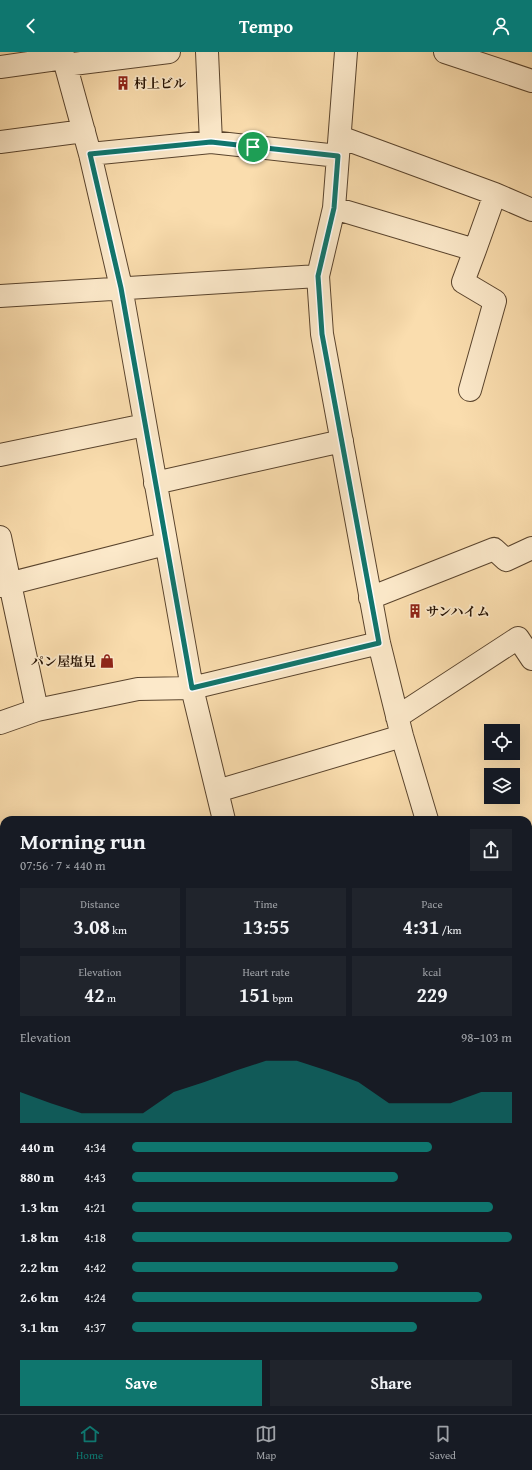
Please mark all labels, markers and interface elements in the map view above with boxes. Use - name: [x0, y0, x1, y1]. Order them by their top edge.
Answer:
- text: Tempo: [239, 13, 293, 40]
- icon: back: [20, 15, 42, 37]
- icon: person: [490, 15, 512, 37]
- place label: 村上ビル: [134, 74, 186, 93]
- building icon: 村上ビル: [115, 75, 131, 91]
- pin: [236, 130, 270, 164]
- icon: arrive: [242, 136, 264, 158]
- place label: サンハイム: [426, 602, 489, 621]
- building icon: サンハイム: [407, 603, 423, 619]
- place label: パン屋塩見: [31, 652, 96, 671]
- shop icon: パン屋塩見: [99, 653, 115, 669]
- map controls: [484, 724, 520, 804]
- button: locate: [484, 724, 520, 760]
- button: layers: [484, 768, 520, 804]
- text: Morning run: [20, 825, 146, 857]
- button: share: [470, 829, 512, 871]
- text: 07:56 · 7 × 440 m: [20, 856, 106, 875]
- text: Distance: [80, 896, 120, 912]
- text: Time: [254, 896, 278, 912]
- text: Pace: [421, 896, 443, 912]
- text: 3.08: [73, 912, 110, 941]
- text: 13:55: [242, 912, 290, 941]
- text: 4:31: [403, 912, 439, 941]
- text: km: [110, 922, 127, 938]
- text: /km: [439, 922, 461, 938]
- text: Elevation: [78, 964, 122, 980]
- text: Heart rate: [242, 964, 290, 980]
- text: kcal: [423, 964, 441, 980]
- text: 42: [84, 980, 105, 1009]
- text: 151: [239, 980, 270, 1009]
- text: 229: [416, 980, 448, 1009]
- text: m: [105, 990, 116, 1006]
- text: bpm: [270, 990, 293, 1006]
- text: Elevation: [20, 1028, 71, 1047]
- text: 98–103 m: [461, 1028, 512, 1047]
- text: 440 m: [20, 1138, 54, 1157]
- text: 4:34: [84, 1138, 106, 1157]
- text: 880 m: [20, 1168, 54, 1187]
- text: 4:43: [84, 1168, 106, 1187]
- text: 1.3 km: [20, 1198, 59, 1217]
- text: 4:21: [84, 1198, 106, 1217]
- text: 1.8 km: [20, 1228, 59, 1247]
- text: 4:18: [84, 1228, 106, 1247]
- text: 2.2 km: [20, 1258, 59, 1277]
- text: 4:42: [84, 1258, 106, 1277]
- text: 2.6 km: [20, 1288, 59, 1307]
- text: 4:24: [84, 1288, 106, 1307]
- text: 3.1 km: [20, 1318, 59, 1337]
- text: 4:37: [84, 1318, 106, 1337]
- button: Save: [20, 1360, 262, 1406]
- button: Share: [270, 1360, 512, 1406]
- tab: Home: [76, 1423, 103, 1463]
- tab: Map: [255, 1423, 277, 1463]
- tab: Saved: [429, 1423, 456, 1463]

